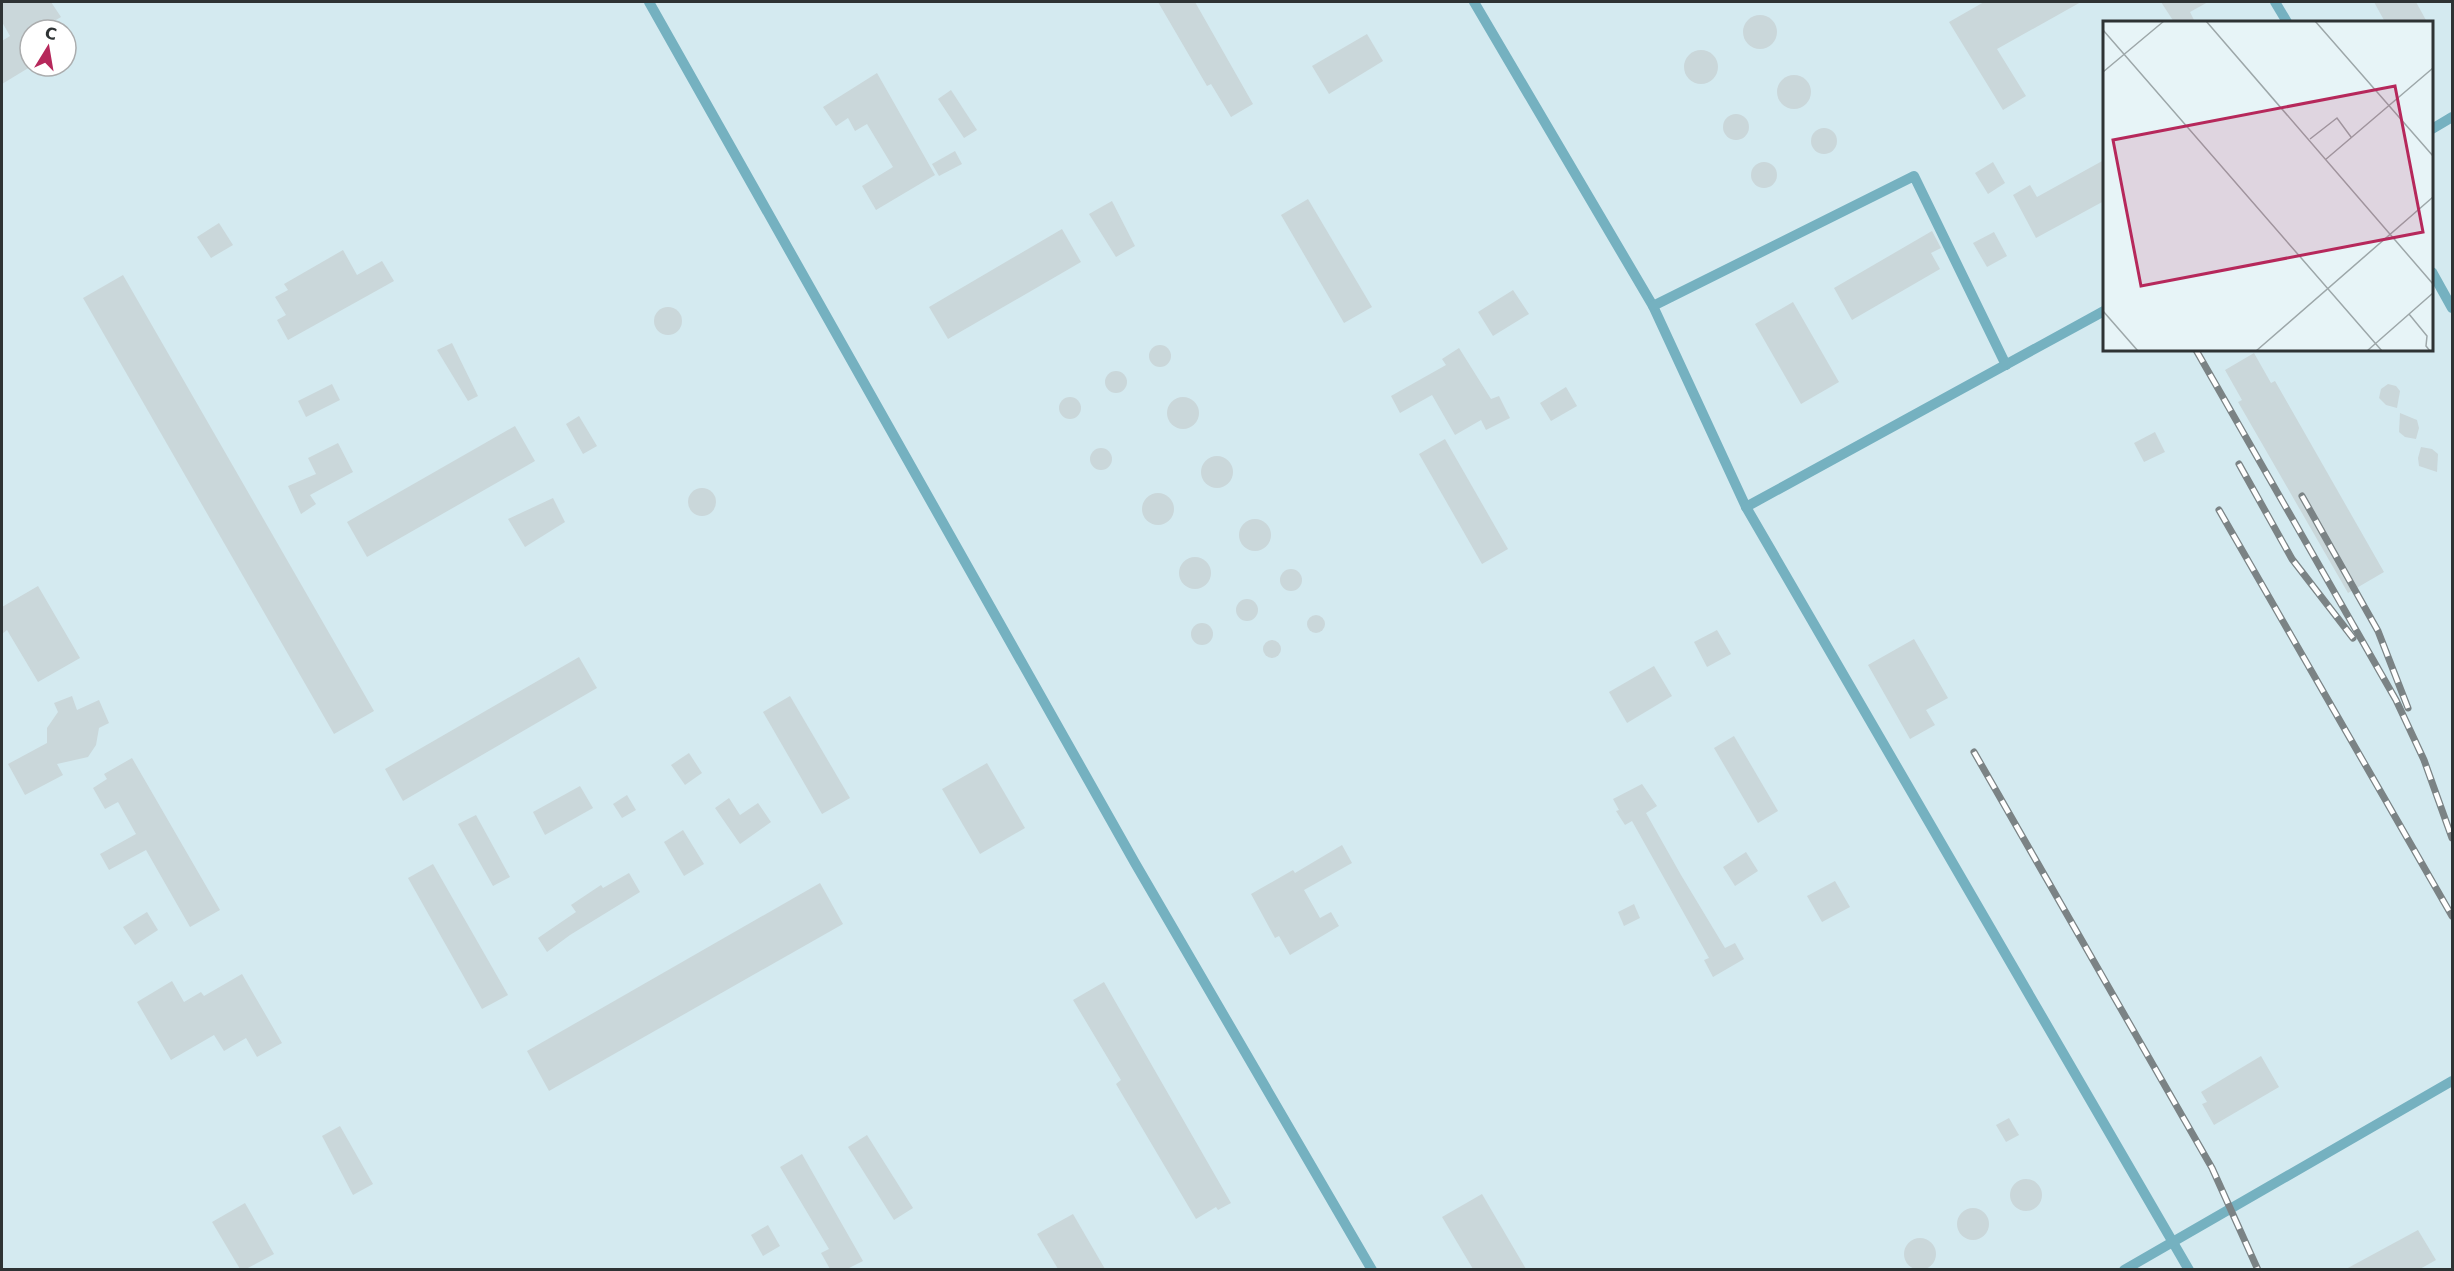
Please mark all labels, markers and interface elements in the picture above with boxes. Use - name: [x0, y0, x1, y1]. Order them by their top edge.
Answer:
- north arrow: [18, 18, 78, 78]
- inset map: [2103, 21, 2433, 351]
- text: С: [43, 23, 58, 44]

